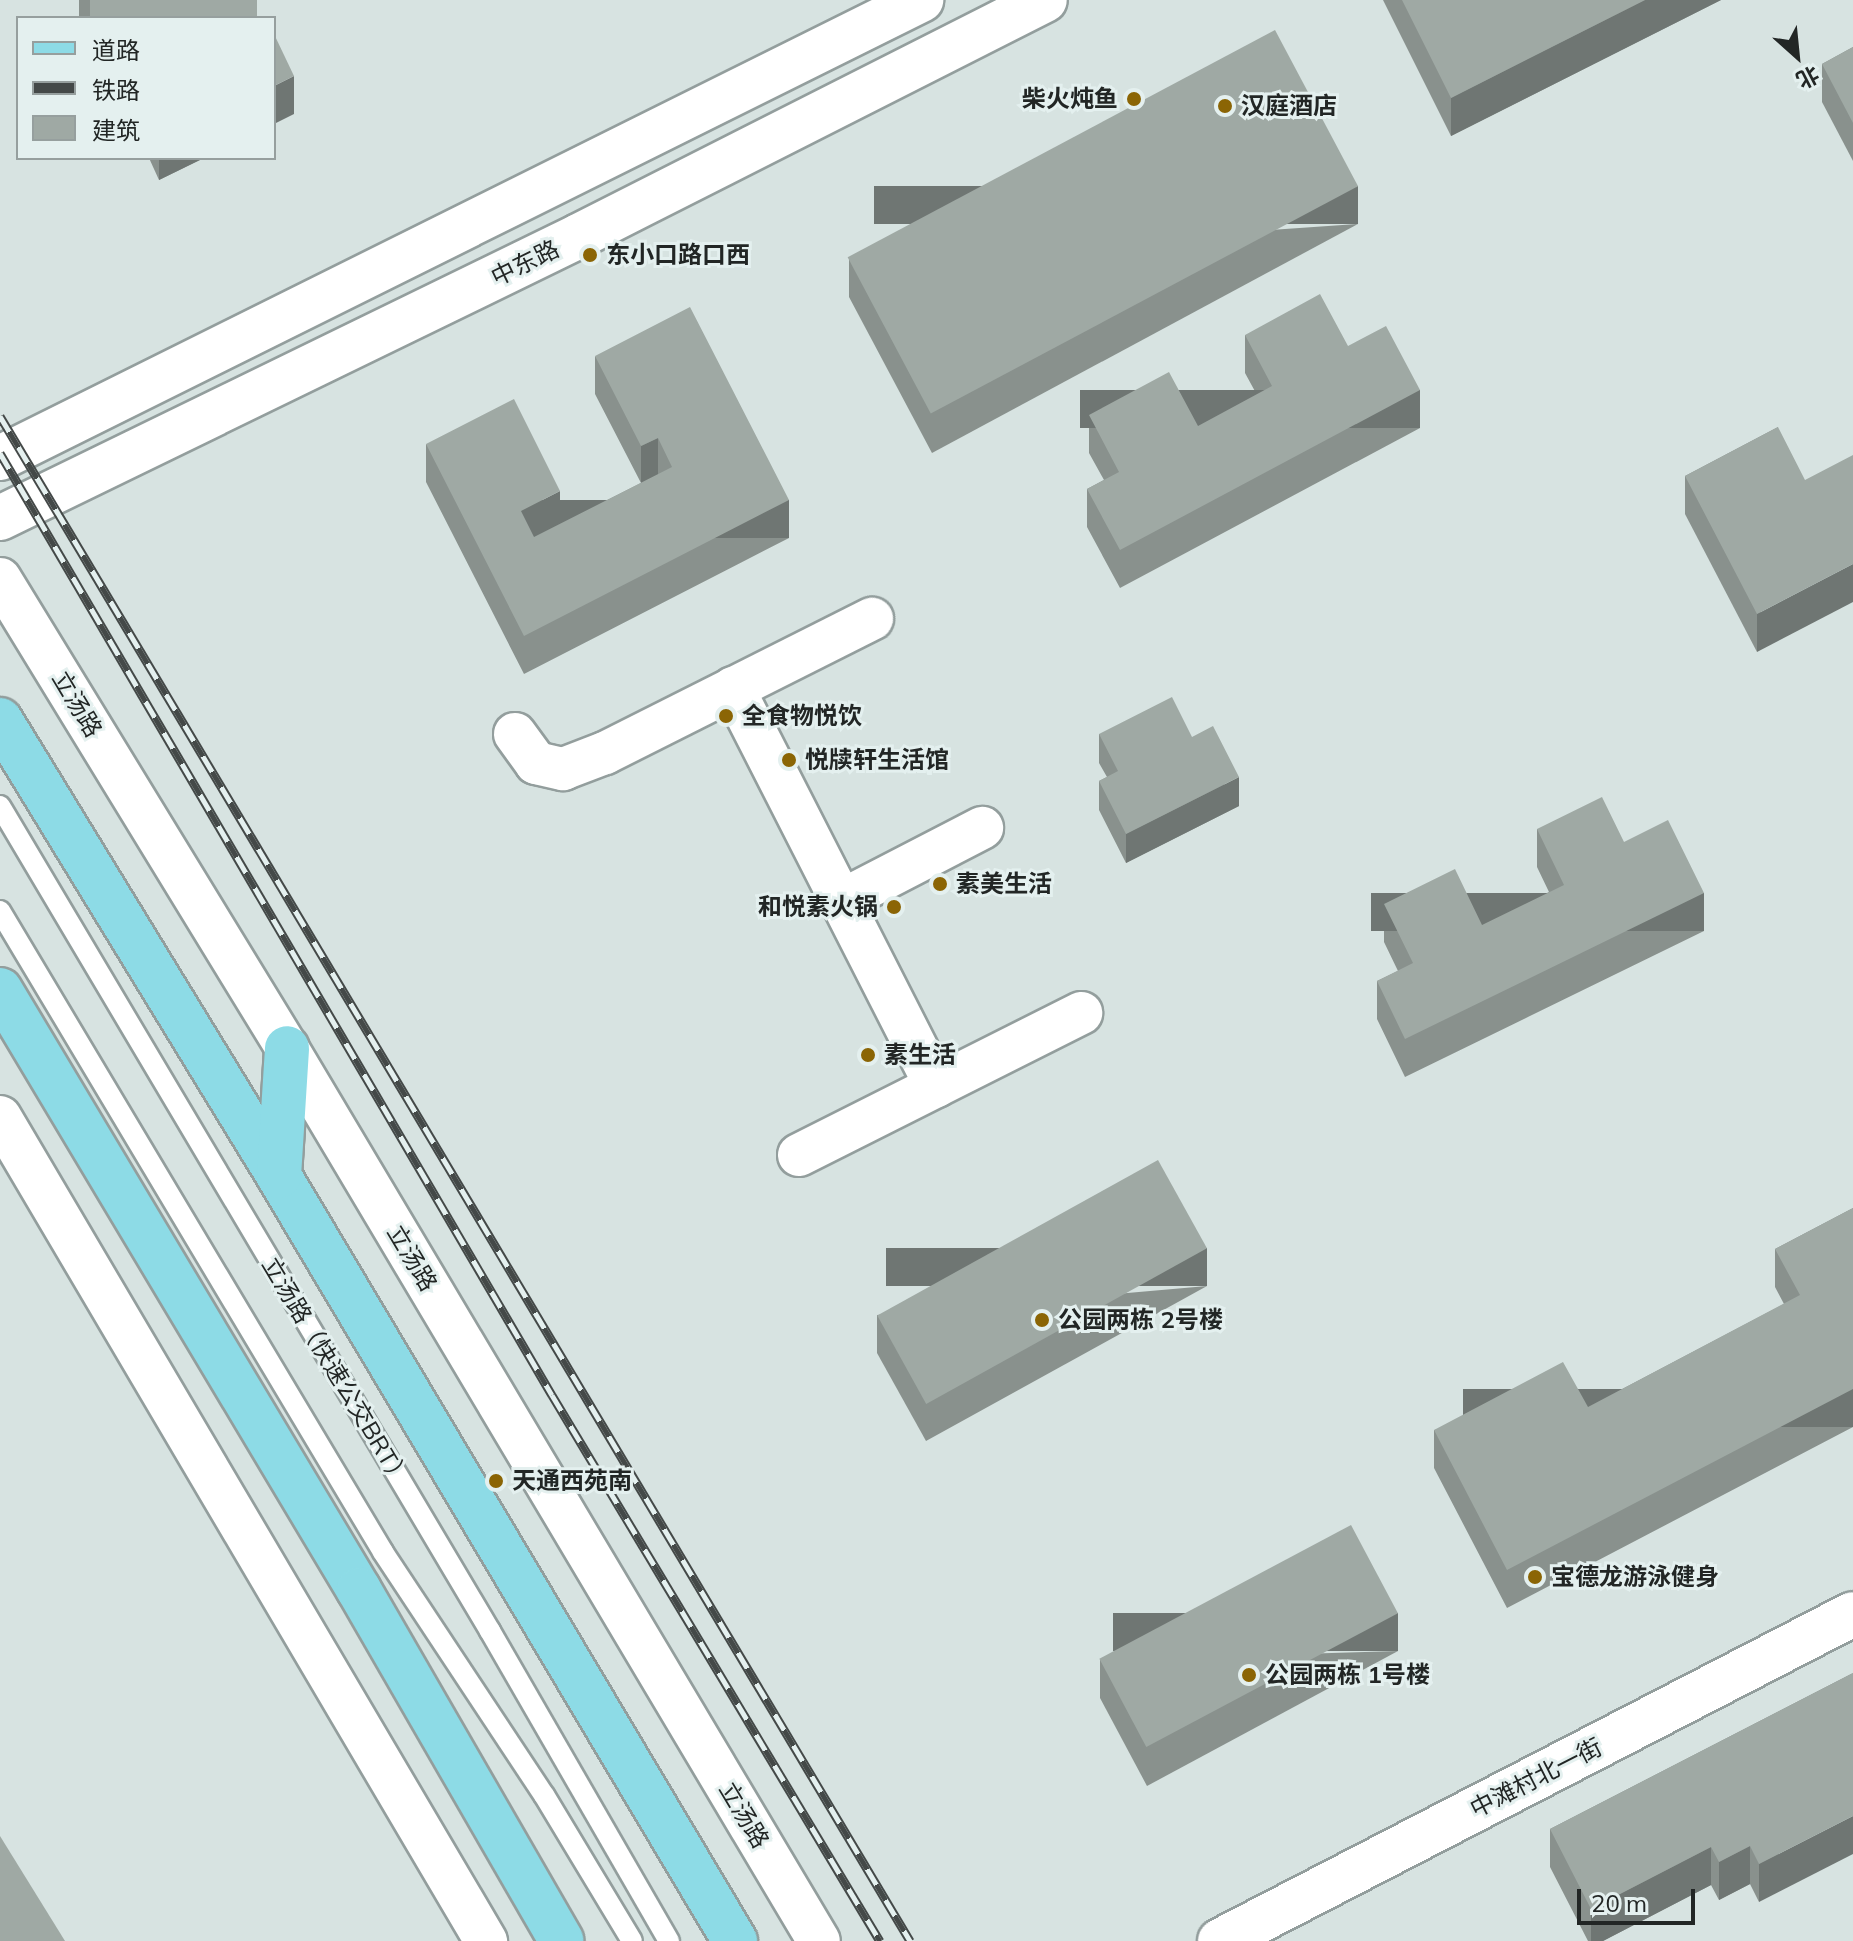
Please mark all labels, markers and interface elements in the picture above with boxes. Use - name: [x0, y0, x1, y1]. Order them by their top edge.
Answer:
- legend: [16, 16, 276, 160]
- north arrow: [1757, 16, 1837, 96]
- text: 道路: [92, 35, 140, 65]
- text: 北: [1792, 60, 1824, 95]
- text: 铁路: [92, 75, 140, 105]
- place label: 柴火炖鱼: [1022, 85, 1118, 113]
- marker: 柴火炖鱼: [1125, 90, 1143, 108]
- place label: 汉庭酒店: [1241, 92, 1337, 120]
- marker: 汉庭酒店: [1216, 97, 1234, 115]
- text: 建筑: [92, 115, 140, 145]
- street label: 中东路: [486, 234, 564, 292]
- place label: 东小口路口西: [606, 241, 750, 269]
- marker: 东小口路口西: [581, 246, 599, 264]
- street label: 立汤路: [46, 666, 108, 742]
- place label: 全食物悦饮: [742, 702, 862, 730]
- marker: 全食物悦饮: [717, 707, 735, 725]
- place label: 悦牍轩生活馆: [805, 746, 949, 774]
- marker: 悦牍轩生活馆: [780, 751, 798, 769]
- place label: 素美生活: [956, 870, 1052, 898]
- marker: 素美生活: [931, 875, 949, 893]
- place label: 和悦素火锅: [758, 893, 878, 921]
- marker: 和悦素火锅: [885, 898, 903, 916]
- place label: 素生活: [884, 1041, 956, 1069]
- marker: 素生活: [859, 1046, 877, 1064]
- street label: 立汤路: [381, 1220, 443, 1296]
- street label: 立汤路（快速公交BRT）: [256, 1252, 416, 1492]
- place label: 公园两栋 2号楼: [1058, 1306, 1223, 1334]
- marker: 公园两栋 2号楼: [1033, 1311, 1051, 1329]
- place label: 天通西苑南: [512, 1467, 632, 1495]
- marker: 天通西苑南: [487, 1472, 505, 1490]
- place label: 宝德龙游泳健身: [1551, 1563, 1719, 1591]
- marker: 宝德龙游泳健身: [1526, 1568, 1544, 1586]
- place label: 公园两栋 1号楼: [1265, 1661, 1430, 1689]
- marker: 公园两栋 1号楼: [1240, 1666, 1258, 1684]
- street label: 中滩村北一街: [1465, 1732, 1607, 1824]
- street label: 立汤路: [713, 1777, 775, 1853]
- scale bar: [1581, 1873, 1699, 1923]
- text: 20 m: [1591, 1888, 1647, 1918]

